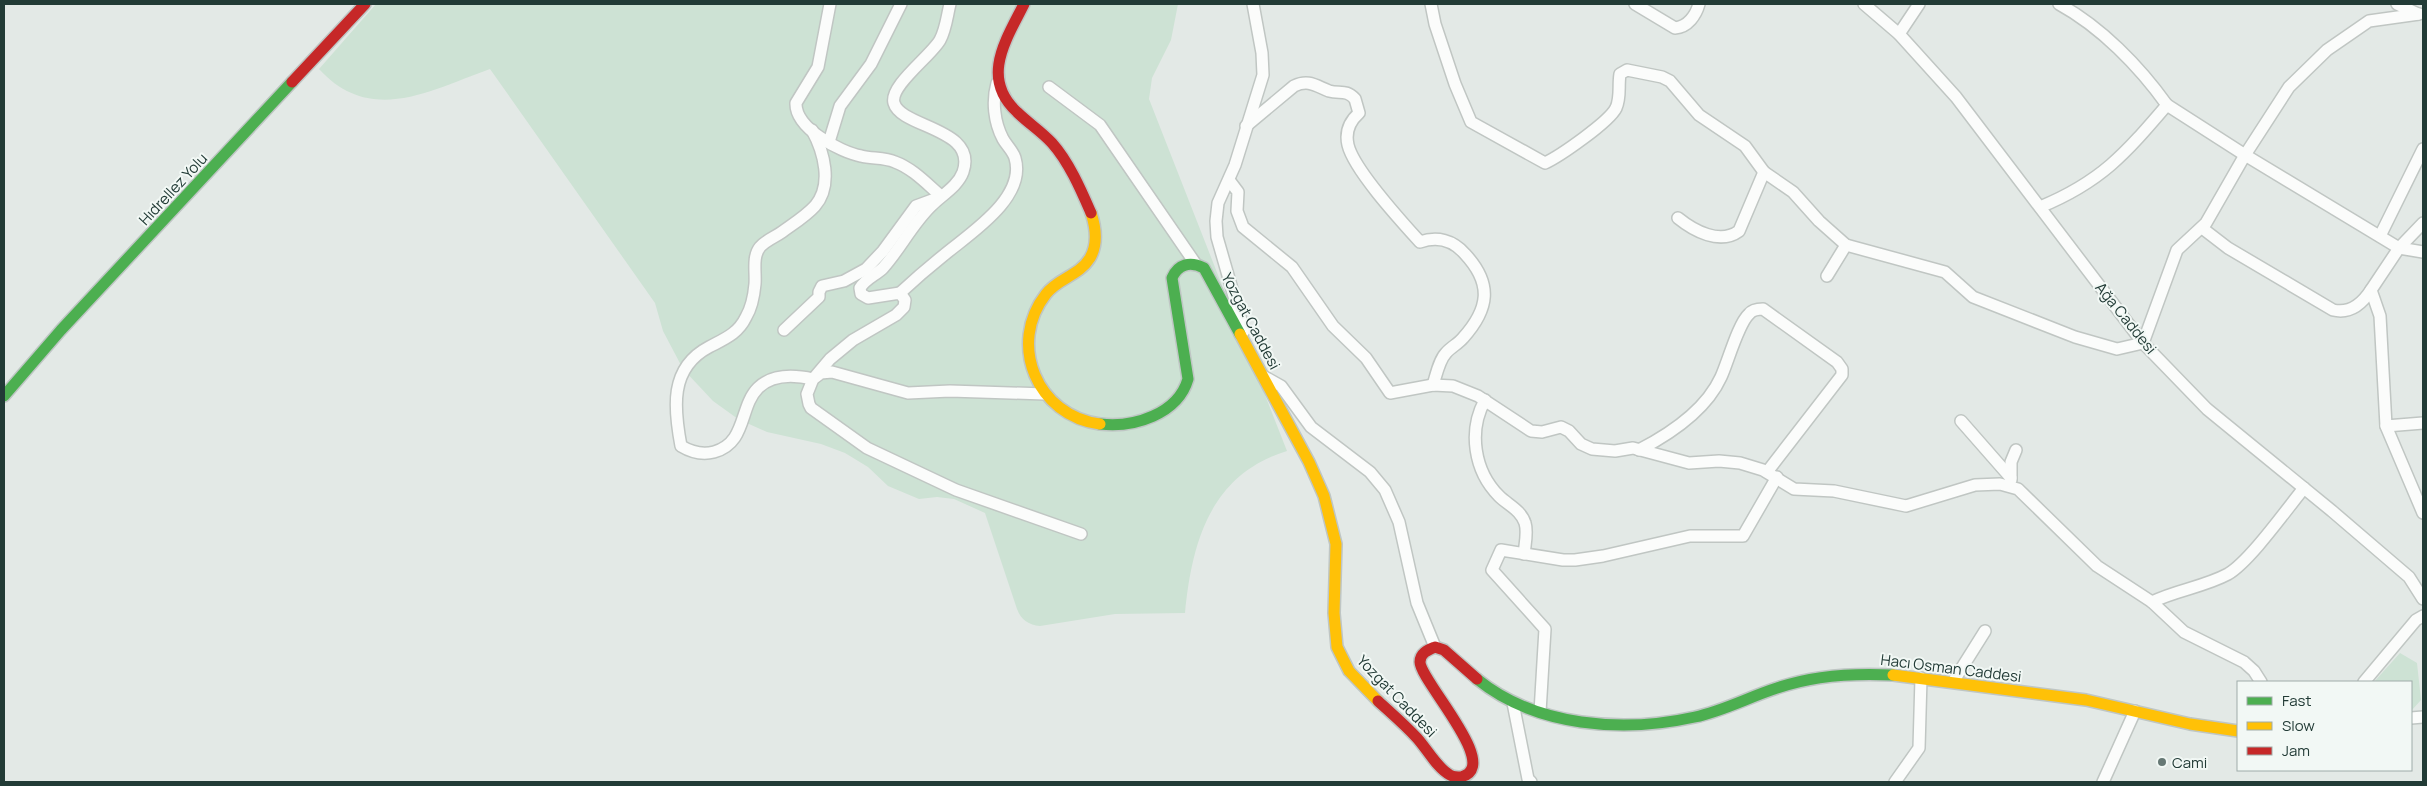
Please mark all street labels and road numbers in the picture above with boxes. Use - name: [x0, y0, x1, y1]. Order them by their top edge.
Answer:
- street label: Hıdrellez Yolu: [134, 148, 212, 230]
- street label: Yozgat Caddesi: [1217, 269, 1285, 373]
- street label: Ağa Caddesi: [2091, 278, 2161, 358]
- street label: Hacı Osman Caddesi: [1879, 649, 2023, 687]
- street label: Yozgat Caddesi: [1352, 650, 1442, 742]

